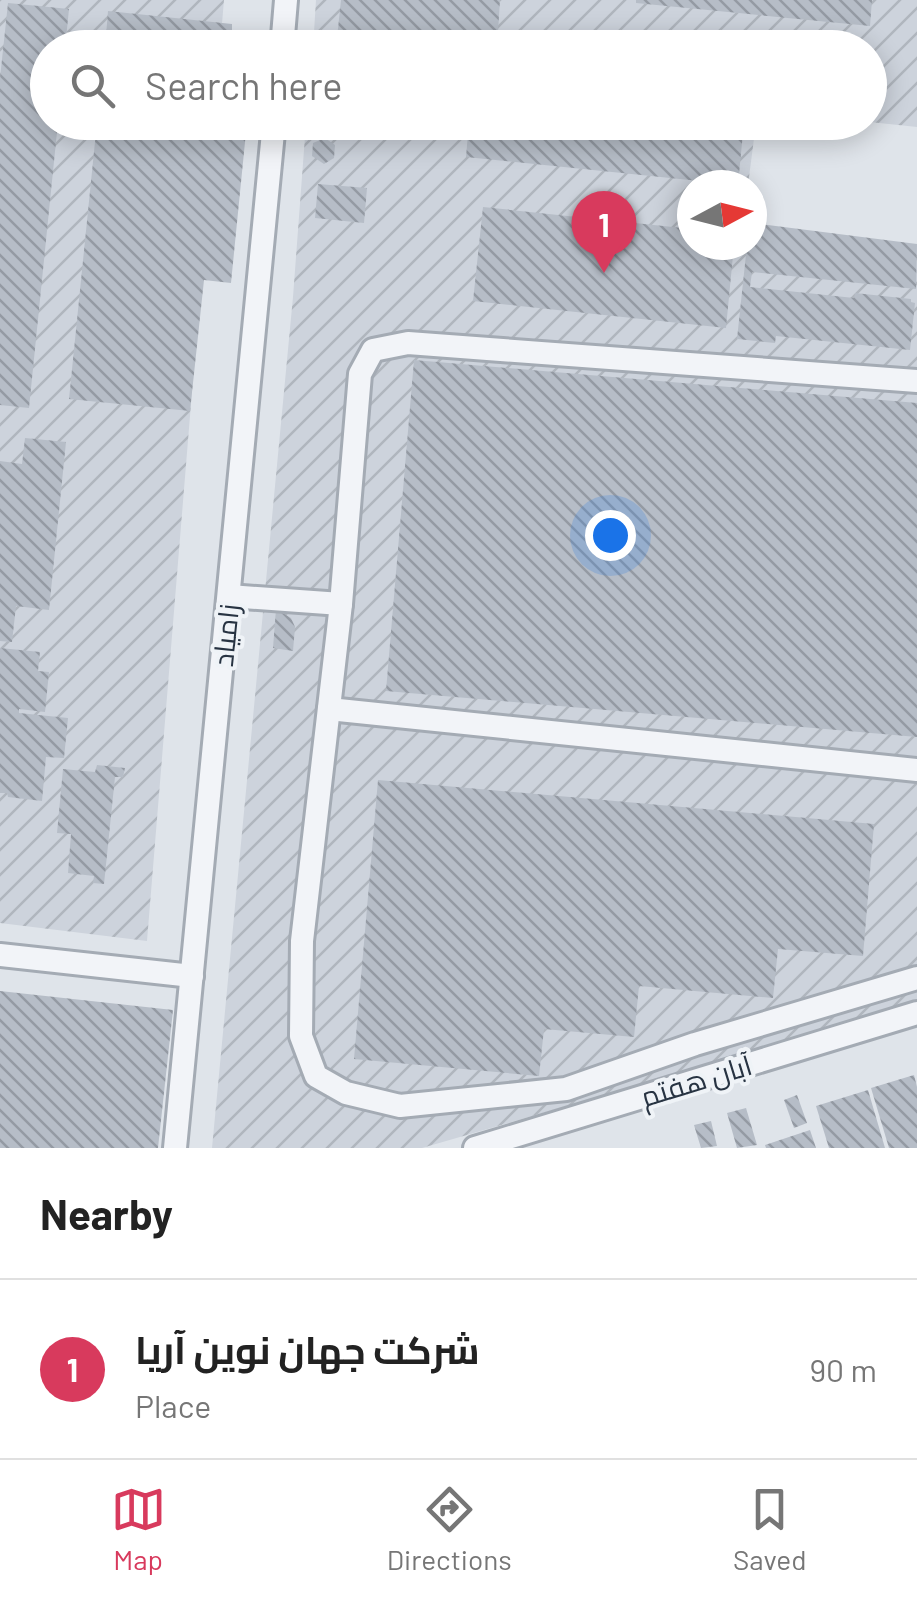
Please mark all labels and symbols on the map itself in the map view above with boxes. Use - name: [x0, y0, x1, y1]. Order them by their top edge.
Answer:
- north arrow: [677, 170, 767, 260]
- pin: 1: [572, 190, 636, 273]
- your location: [585, 510, 636, 561]
- street label: زامیاد: [205, 602, 245, 668]
- street label: آبان هفتم: [636, 1047, 757, 1117]

